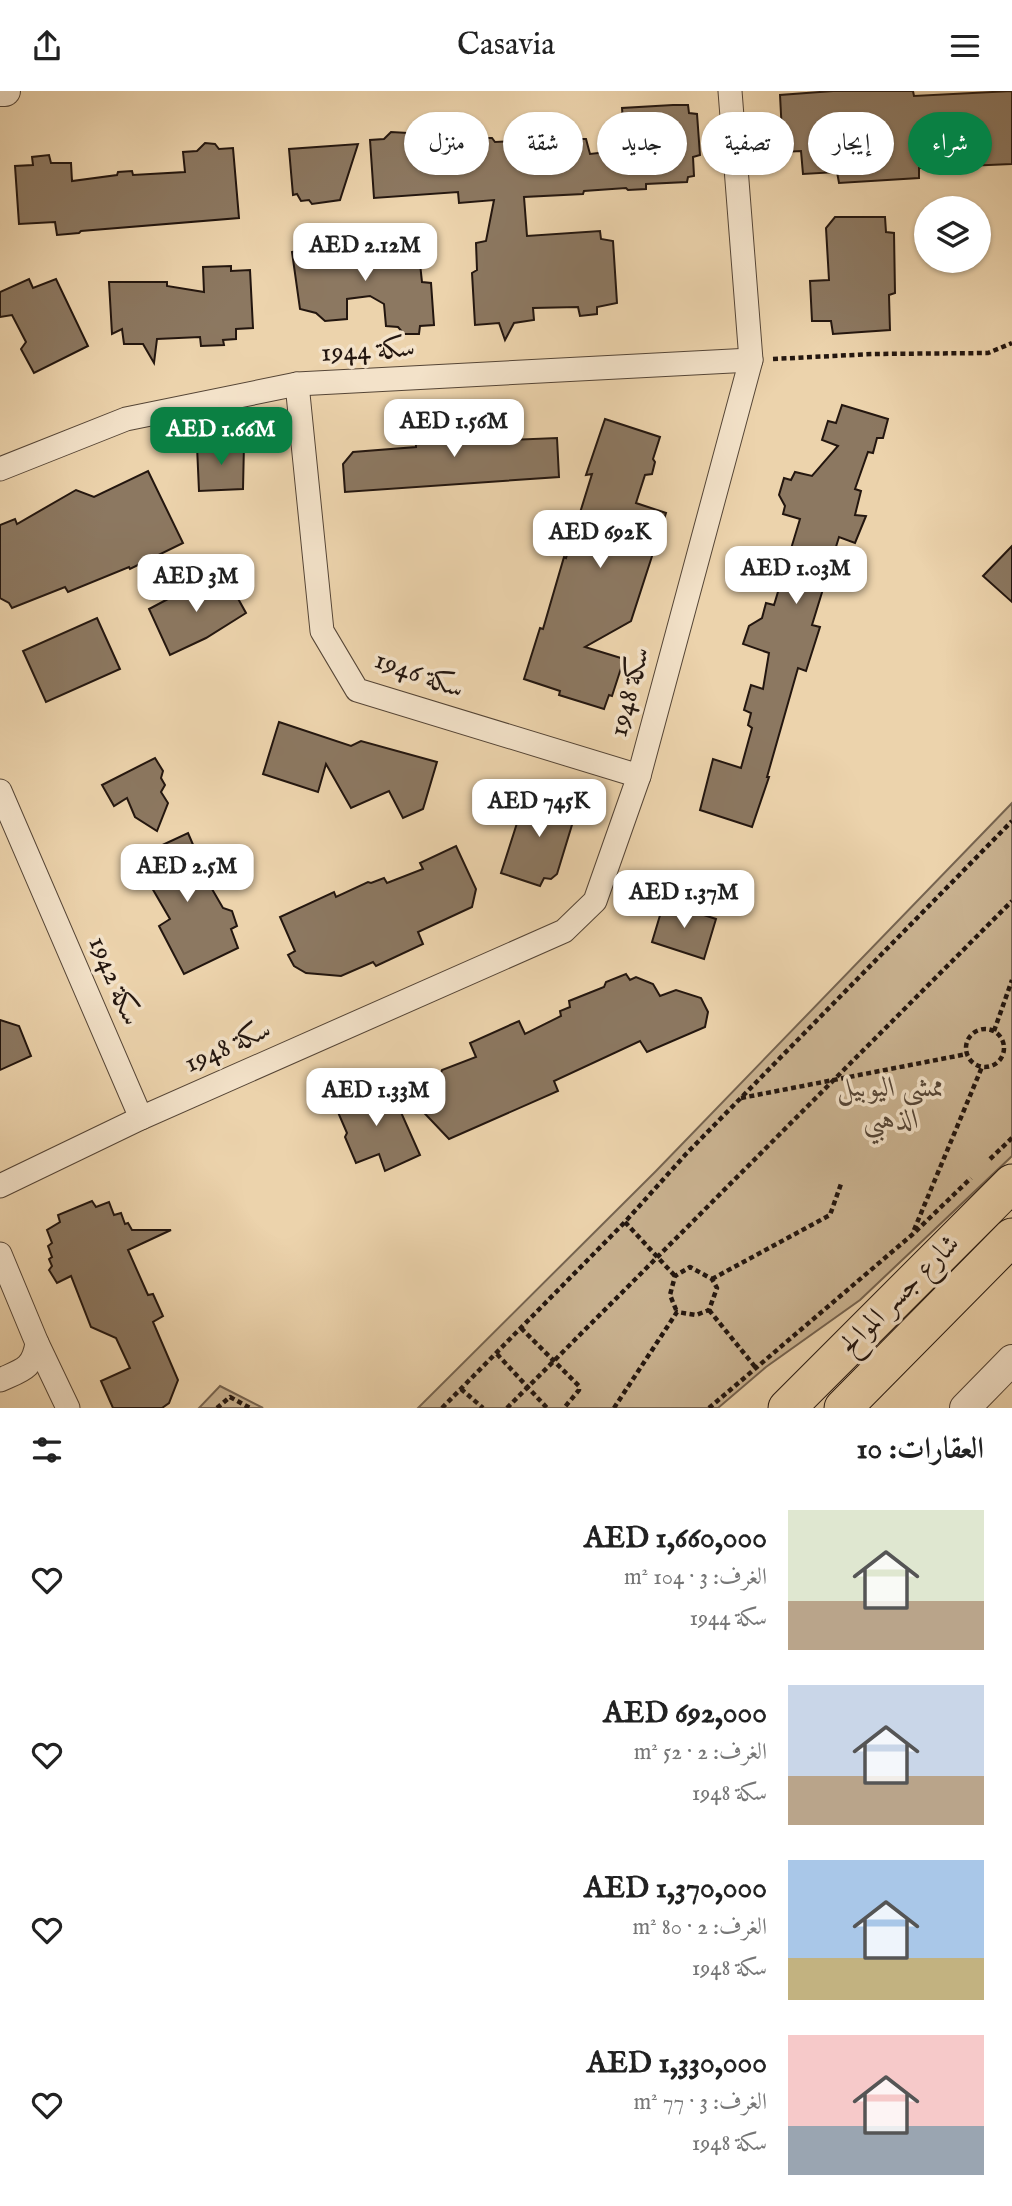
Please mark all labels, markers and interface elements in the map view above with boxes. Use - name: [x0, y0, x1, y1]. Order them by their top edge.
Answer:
- text: Casavia: [457, 25, 555, 66]
- icon: share: [28, 27, 66, 65]
- icon: menu: [946, 27, 984, 65]
- chip: منزل: [404, 112, 489, 175]
- chip: شقة: [503, 112, 583, 175]
- chip: جديد: [597, 112, 687, 175]
- chip: تصفية: [701, 112, 794, 175]
- chip: إيجار: [808, 112, 894, 175]
- chip: شراء: [908, 112, 992, 175]
- map controls: [914, 196, 991, 273]
- button: layers: [914, 196, 991, 273]
- pin: AED 2.12M: [285, 223, 445, 283]
- text: AED 2.12M: [309, 231, 421, 260]
- street label: سكة 1944: [320, 331, 416, 371]
- pin: AED 1.56M: [374, 399, 534, 459]
- pin: AED 1.66M: [141, 407, 301, 467]
- text: AED 1.56M: [400, 407, 508, 436]
- text: AED 1.66M: [166, 415, 276, 444]
- pin: AED 692K: [528, 511, 672, 570]
- text: AED 692K: [549, 518, 651, 547]
- pin: AED 1.03M: [716, 547, 876, 606]
- pin: AED 3M: [139, 554, 253, 614]
- text: AED 1.03M: [741, 554, 851, 583]
- text: AED 3M: [153, 562, 239, 591]
- street label: سكة 1946: [370, 643, 468, 707]
- street label: سكة 1948: [601, 643, 659, 741]
- pin: AED 745K: [467, 779, 611, 839]
- text: AED 745K: [488, 787, 590, 816]
- pin: AED 2.5M: [115, 845, 259, 904]
- text: AED 2.5M: [137, 852, 237, 881]
- pin: AED 1.37M: [604, 871, 764, 930]
- text: AED 1.37M: [629, 878, 739, 907]
- street label: سكة 1942: [80, 931, 148, 1031]
- street label: سكة 1948: [179, 1012, 277, 1082]
- pin: AED 1.33M: [296, 1069, 456, 1128]
- park label: ممشى اليوبيل الذهبي: [836, 1071, 946, 1145]
- text: AED 1.33M: [322, 1076, 430, 1105]
- street label: شارع جسر الموالح: [832, 1227, 971, 1366]
- icon: filters: [28, 1431, 66, 1469]
- text: العقارات: 10: [857, 1431, 984, 1469]
- text: AED 1,660,000: [584, 1520, 767, 1558]
- icon: home: [844, 1538, 928, 1622]
- icon: heart: [28, 1561, 66, 1599]
- text: الغرف: 3 · 104 m²: [624, 1563, 767, 1592]
- text: سكة 1944: [690, 1604, 767, 1633]
- text: AED 692,000: [603, 1695, 767, 1733]
- icon: home: [844, 1713, 928, 1797]
- icon: heart: [28, 1736, 66, 1774]
- text: الغرف: 2 · 52 m²: [634, 1738, 767, 1767]
- text: سكة 1948: [692, 1779, 767, 1808]
- text: AED 1,370,000: [584, 1870, 767, 1908]
- icon: home: [844, 1888, 928, 1972]
- icon: heart: [28, 1911, 66, 1949]
- text: الغرف: 2 · 80 m²: [633, 1913, 767, 1942]
- text: سكة 1948: [692, 1954, 767, 1983]
- text: AED 1,330,000: [587, 2045, 767, 2083]
- icon: home: [844, 2063, 928, 2147]
- icon: heart: [28, 2086, 66, 2124]
- text: الغرف: 3 · 77 m²: [634, 2088, 767, 2117]
- text: سكة 1948: [692, 2129, 767, 2158]

